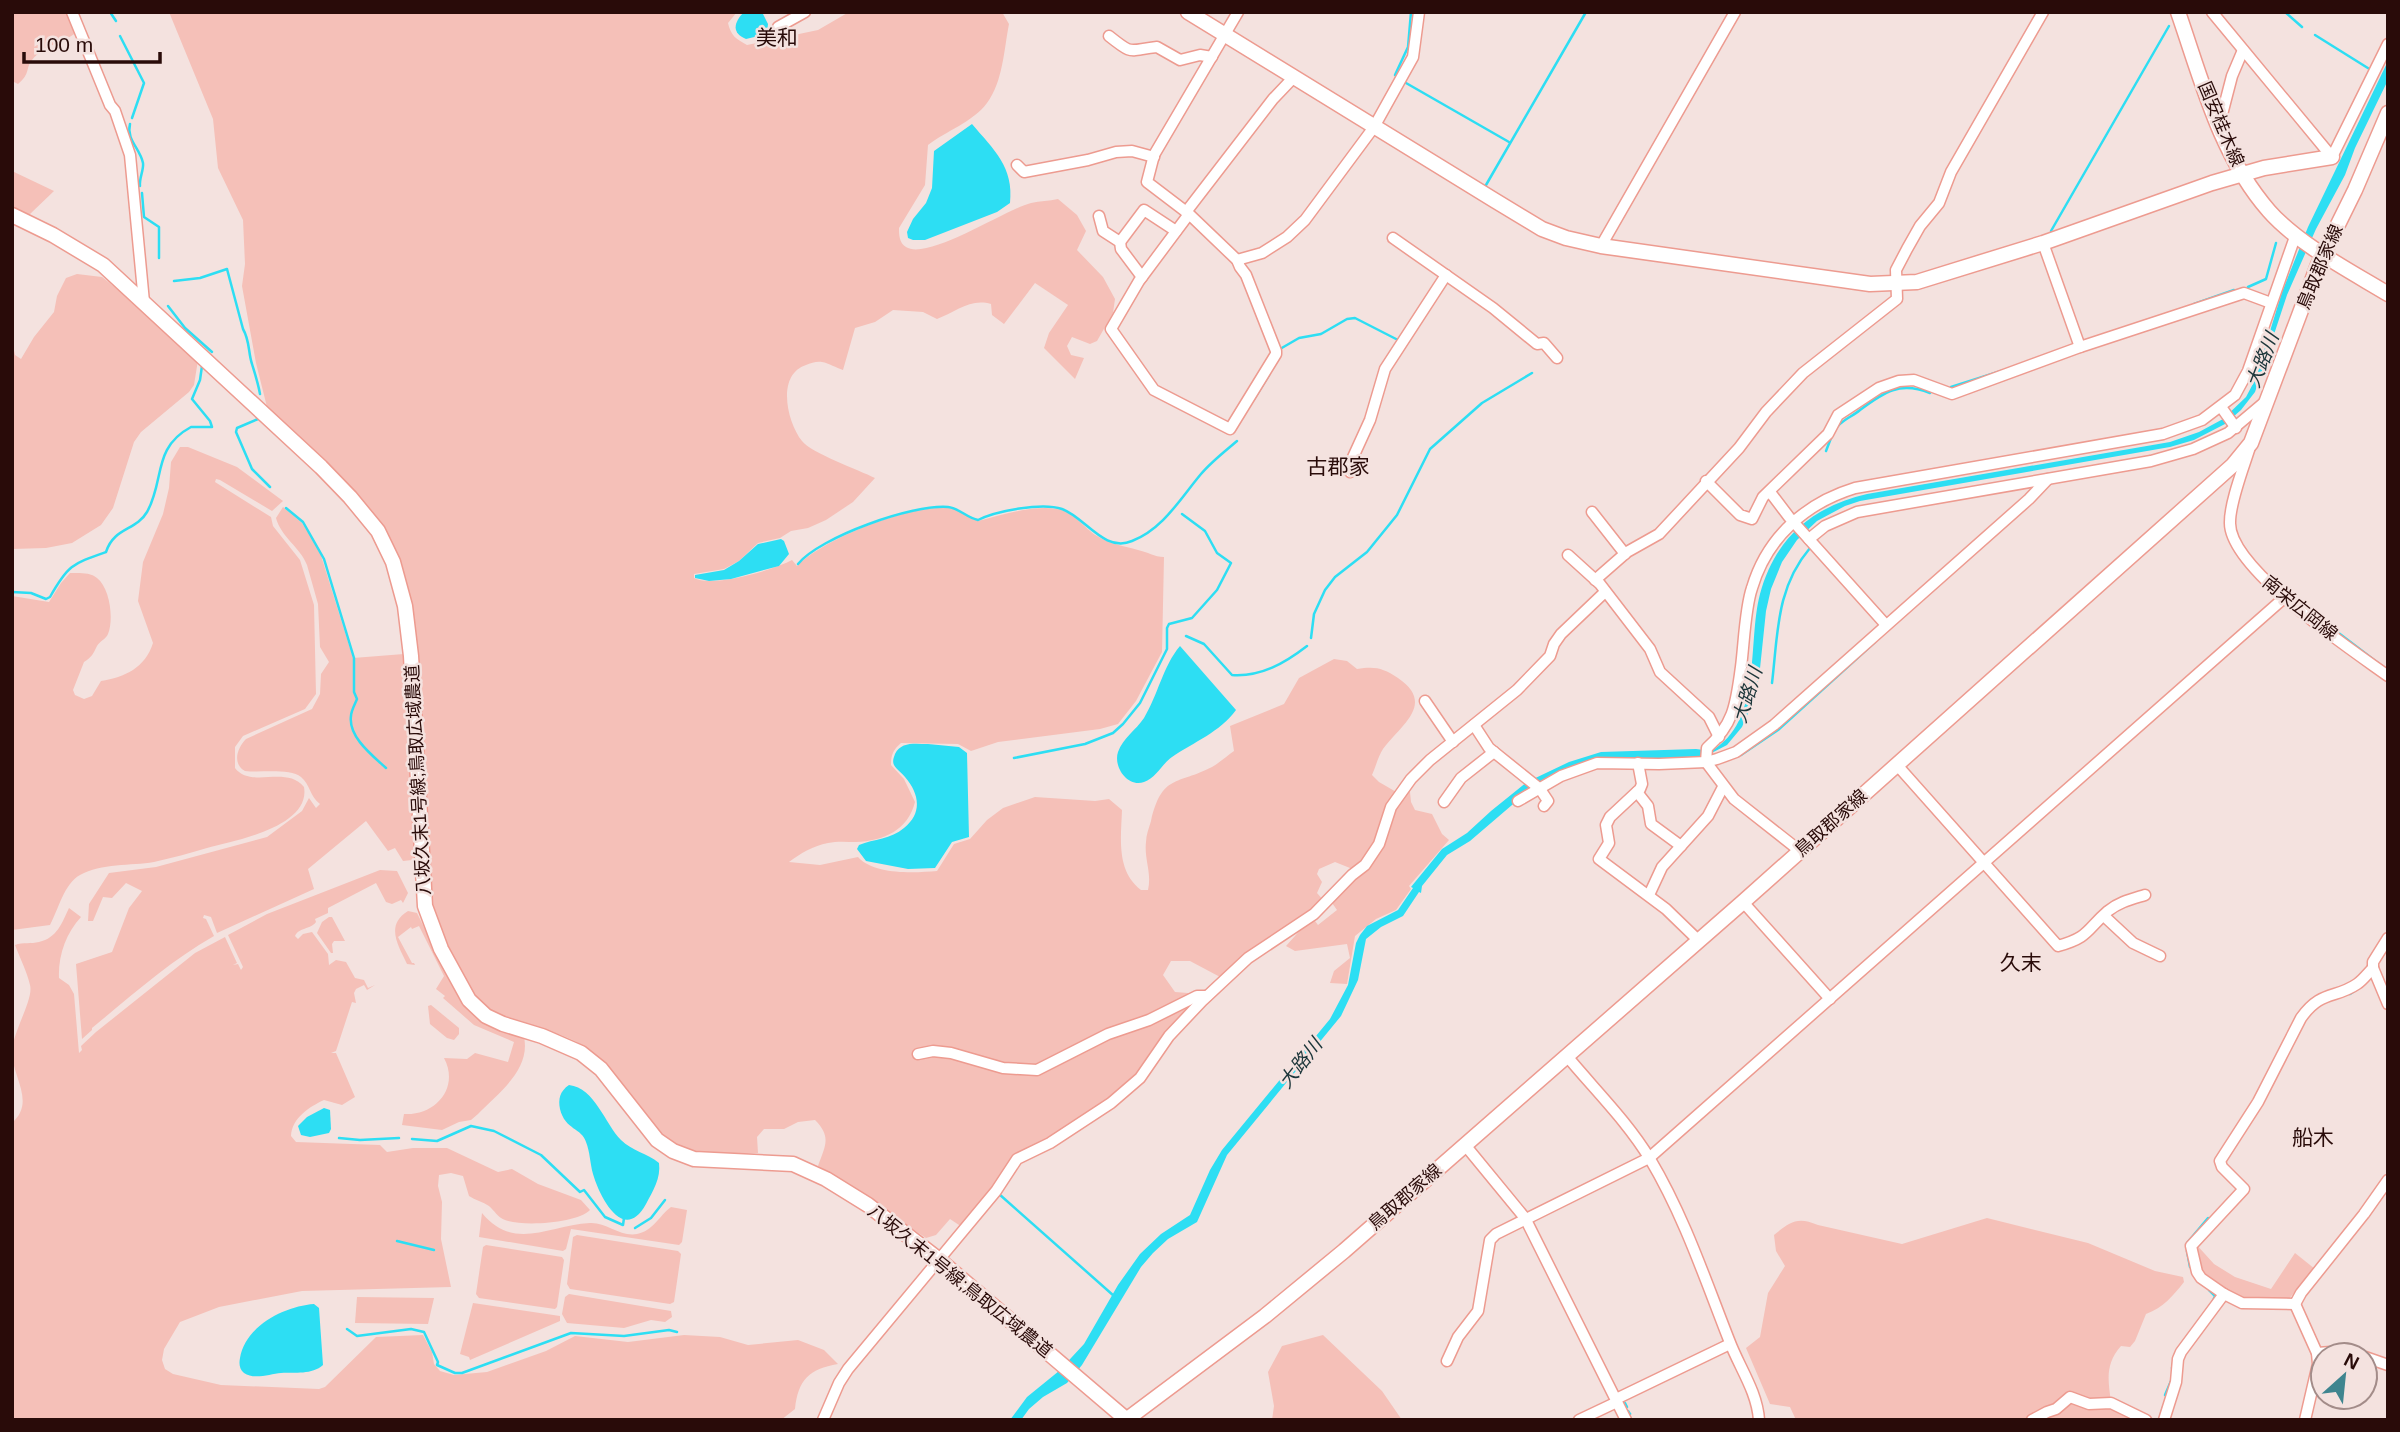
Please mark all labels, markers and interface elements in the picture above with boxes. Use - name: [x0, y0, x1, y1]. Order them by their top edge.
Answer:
- scale bar: [24, 21, 161, 65]
- district label: 美和: [756, 26, 798, 49]
- text: 100 m: [35, 33, 93, 56]
- street label: 国安桂木線: [2194, 79, 2248, 169]
- street label: 鳥取郡家線: [2293, 222, 2347, 312]
- water label: 大路川: [2242, 328, 2283, 391]
- district label: 古郡家: [1307, 455, 1370, 478]
- street label: 南栄広岡線: [2259, 572, 2341, 644]
- water label: 大路川: [1729, 663, 1766, 725]
- street label: 八坂久末1号線;鳥取広域農道: [402, 664, 434, 896]
- street label: 鳥取郡家線: [1791, 785, 1871, 861]
- district label: 久末: [2000, 951, 2042, 974]
- water label: 大路川: [1275, 1033, 1327, 1092]
- district label: 船木: [2292, 1126, 2334, 1149]
- street label: 鳥取郡家線: [1364, 1160, 1446, 1234]
- street label: 八坂久末1号線;鳥取広域農道: [864, 1201, 1056, 1361]
- north arrow: [2309, 1341, 2379, 1411]
- text: N: [2341, 1349, 2362, 1374]

